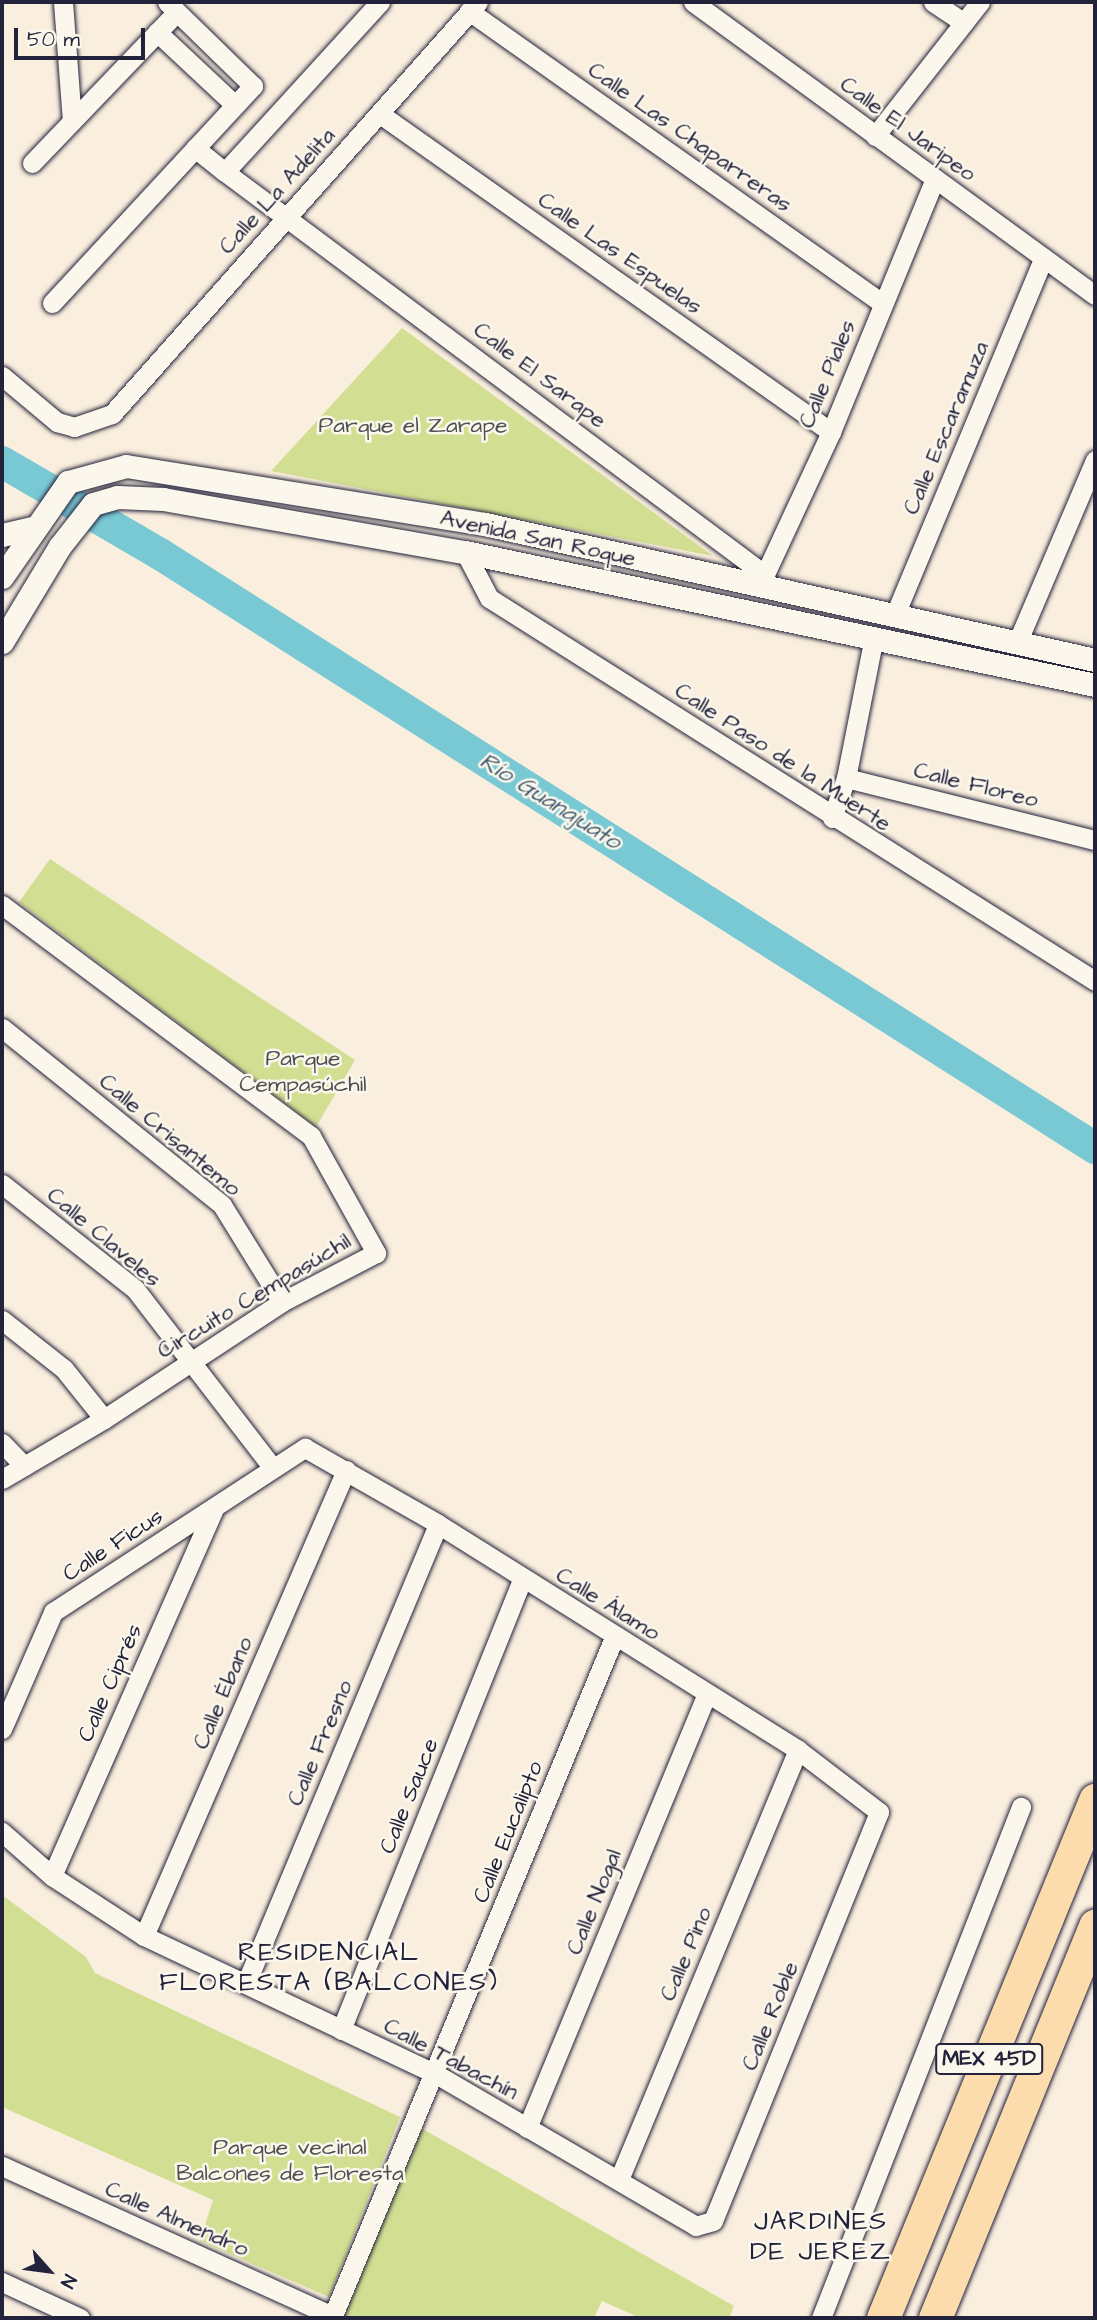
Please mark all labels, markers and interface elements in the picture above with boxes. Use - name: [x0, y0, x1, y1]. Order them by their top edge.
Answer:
- scale bar: [18, 14, 149, 58]
- text: 50 m: [27, 25, 80, 54]
- street label: Calle Las Chaparreras: [583, 56, 797, 218]
- street label: Calle El Jaripeo: [835, 70, 981, 188]
- street label: Calle La Adelita: [213, 122, 341, 260]
- street label: Calle Las Espuelas: [533, 186, 707, 320]
- street label: Calle El Sarape: [468, 316, 612, 434]
- street label: Calle Piales: [793, 316, 861, 432]
- street label: Calle Escaramuza: [897, 337, 995, 519]
- park label: Parque el Zarape: [319, 411, 507, 439]
- street label: Avenida San Roque: [438, 504, 638, 572]
- street label: Calle Paso de la Muerte: [670, 677, 896, 837]
- water label: Río Guanajuato: [474, 747, 626, 857]
- street label: Calle Floreo: [911, 756, 1041, 814]
- park label: Parque Cempasúchil: [239, 1044, 367, 1098]
- street label: Calle Crisantemo: [93, 1068, 247, 1202]
- street label: Calle Claveles: [41, 1181, 167, 1293]
- street label: Circuito Cempasúchil: [152, 1227, 356, 1365]
- street label: Calle Ficus: [58, 1502, 168, 1588]
- street label: Calle Álamo: [551, 1561, 665, 1647]
- street label: Calle Ciprés: [72, 1620, 148, 1746]
- street label: Calle Ébano: [187, 1633, 259, 1753]
- street label: Calle Fresno: [281, 1676, 359, 1810]
- street label: Calle Sauce: [373, 1734, 445, 1858]
- street label: Calle Eucalipto: [467, 1757, 549, 1907]
- street label: Calle Nogal: [560, 1845, 628, 1959]
- street label: Calle Pino: [654, 1903, 718, 2005]
- district label: RESIDENCIAL FLORESTA (BALCONES): [162, 1937, 496, 1998]
- street label: Calle Roble: [736, 1957, 804, 2075]
- street label: Calle Tabachín: [379, 2012, 523, 2106]
- road number: MEX 45D: [935, 2042, 1043, 2076]
- park label: Parque vecinal Balcones de Floresta: [176, 2133, 404, 2187]
- street label: Calle Almendro: [101, 2175, 253, 2263]
- district label: JARDINES DE JEREZ: [751, 2206, 891, 2268]
- north arrow: [14, 2236, 84, 2306]
- text: N: [53, 2269, 83, 2293]

